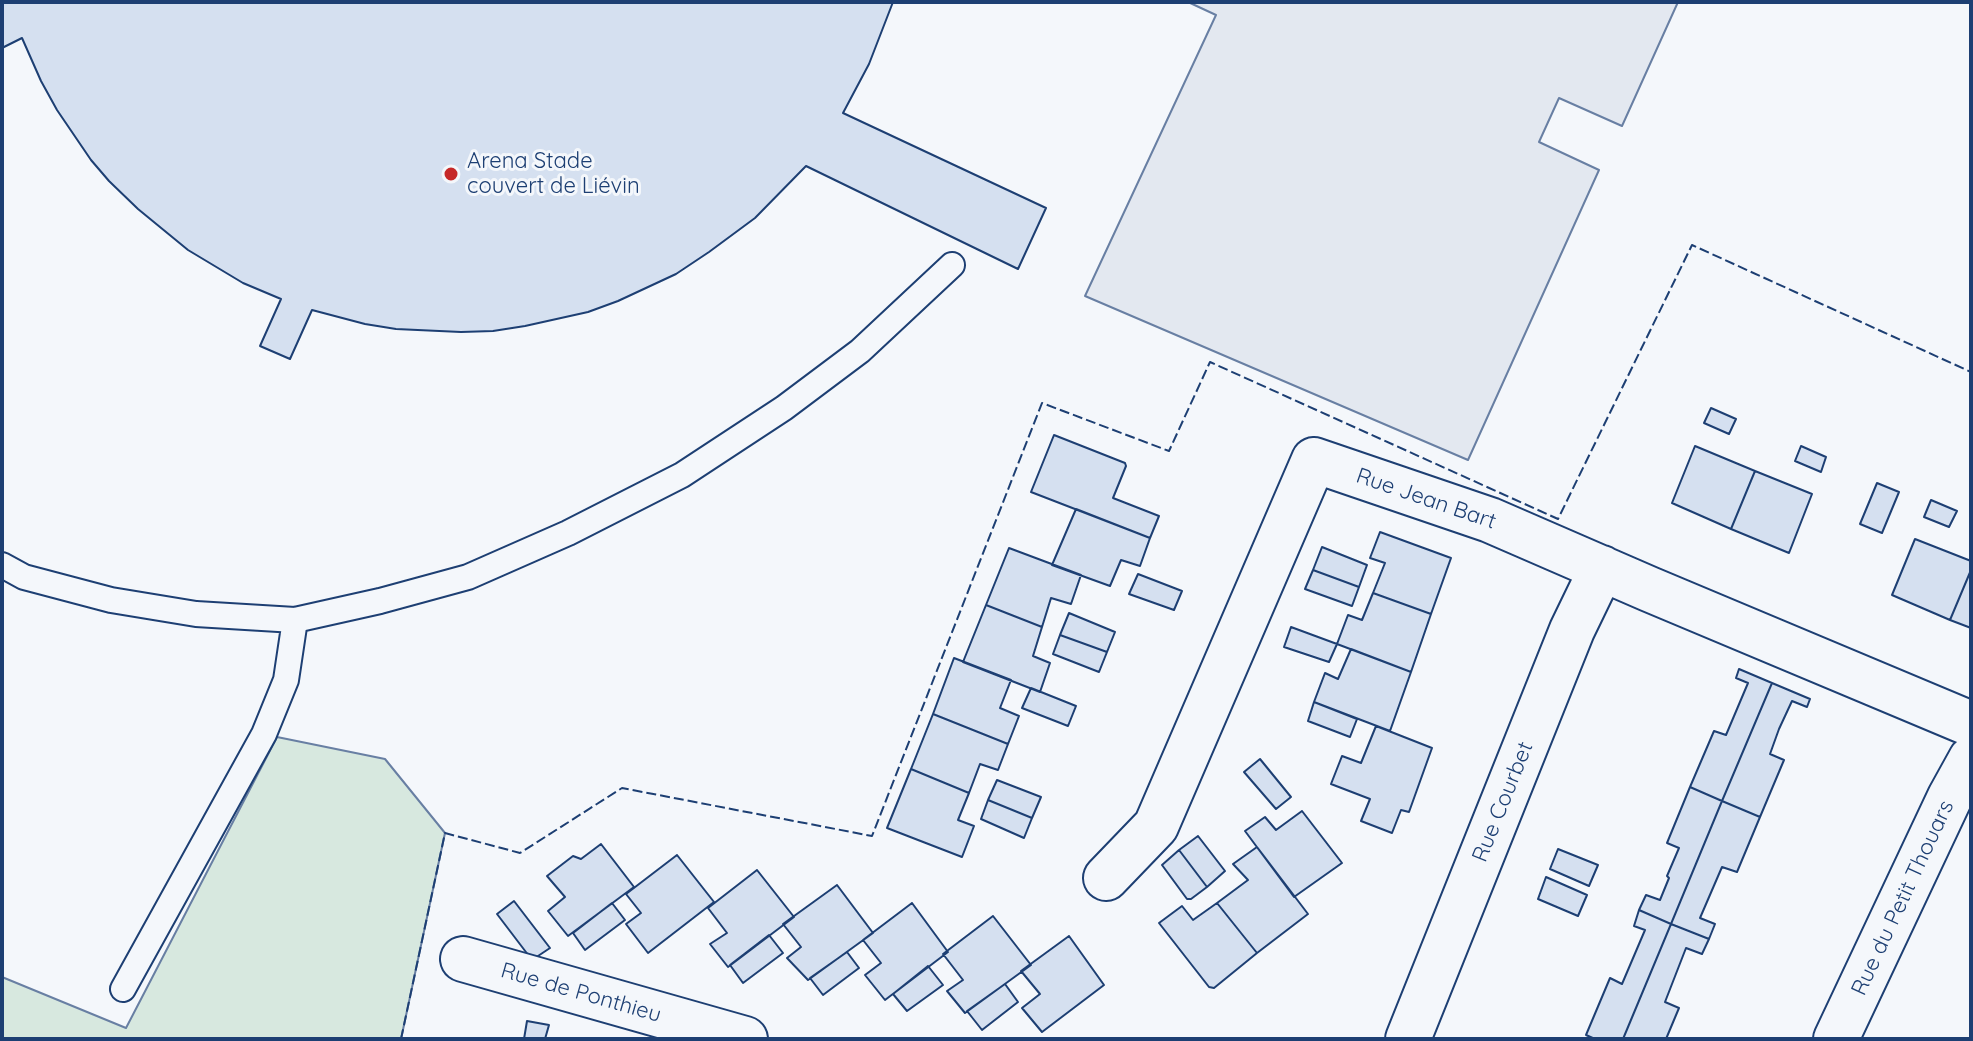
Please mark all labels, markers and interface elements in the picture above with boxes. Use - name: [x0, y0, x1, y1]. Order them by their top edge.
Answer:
- place label: Arena Stade couvert de Liévin: [467, 148, 640, 200]
- marker: Arena Stade couvert de Liévin: [442, 165, 460, 183]
- street label: Rue Jean Bart: [1353, 463, 1499, 535]
- street label: Rue Courbet: [1467, 738, 1539, 866]
- street label: Rue du Petit Thouars: [1846, 796, 1960, 1000]
- street label: Rue de Ponthieu: [498, 957, 664, 1029]

